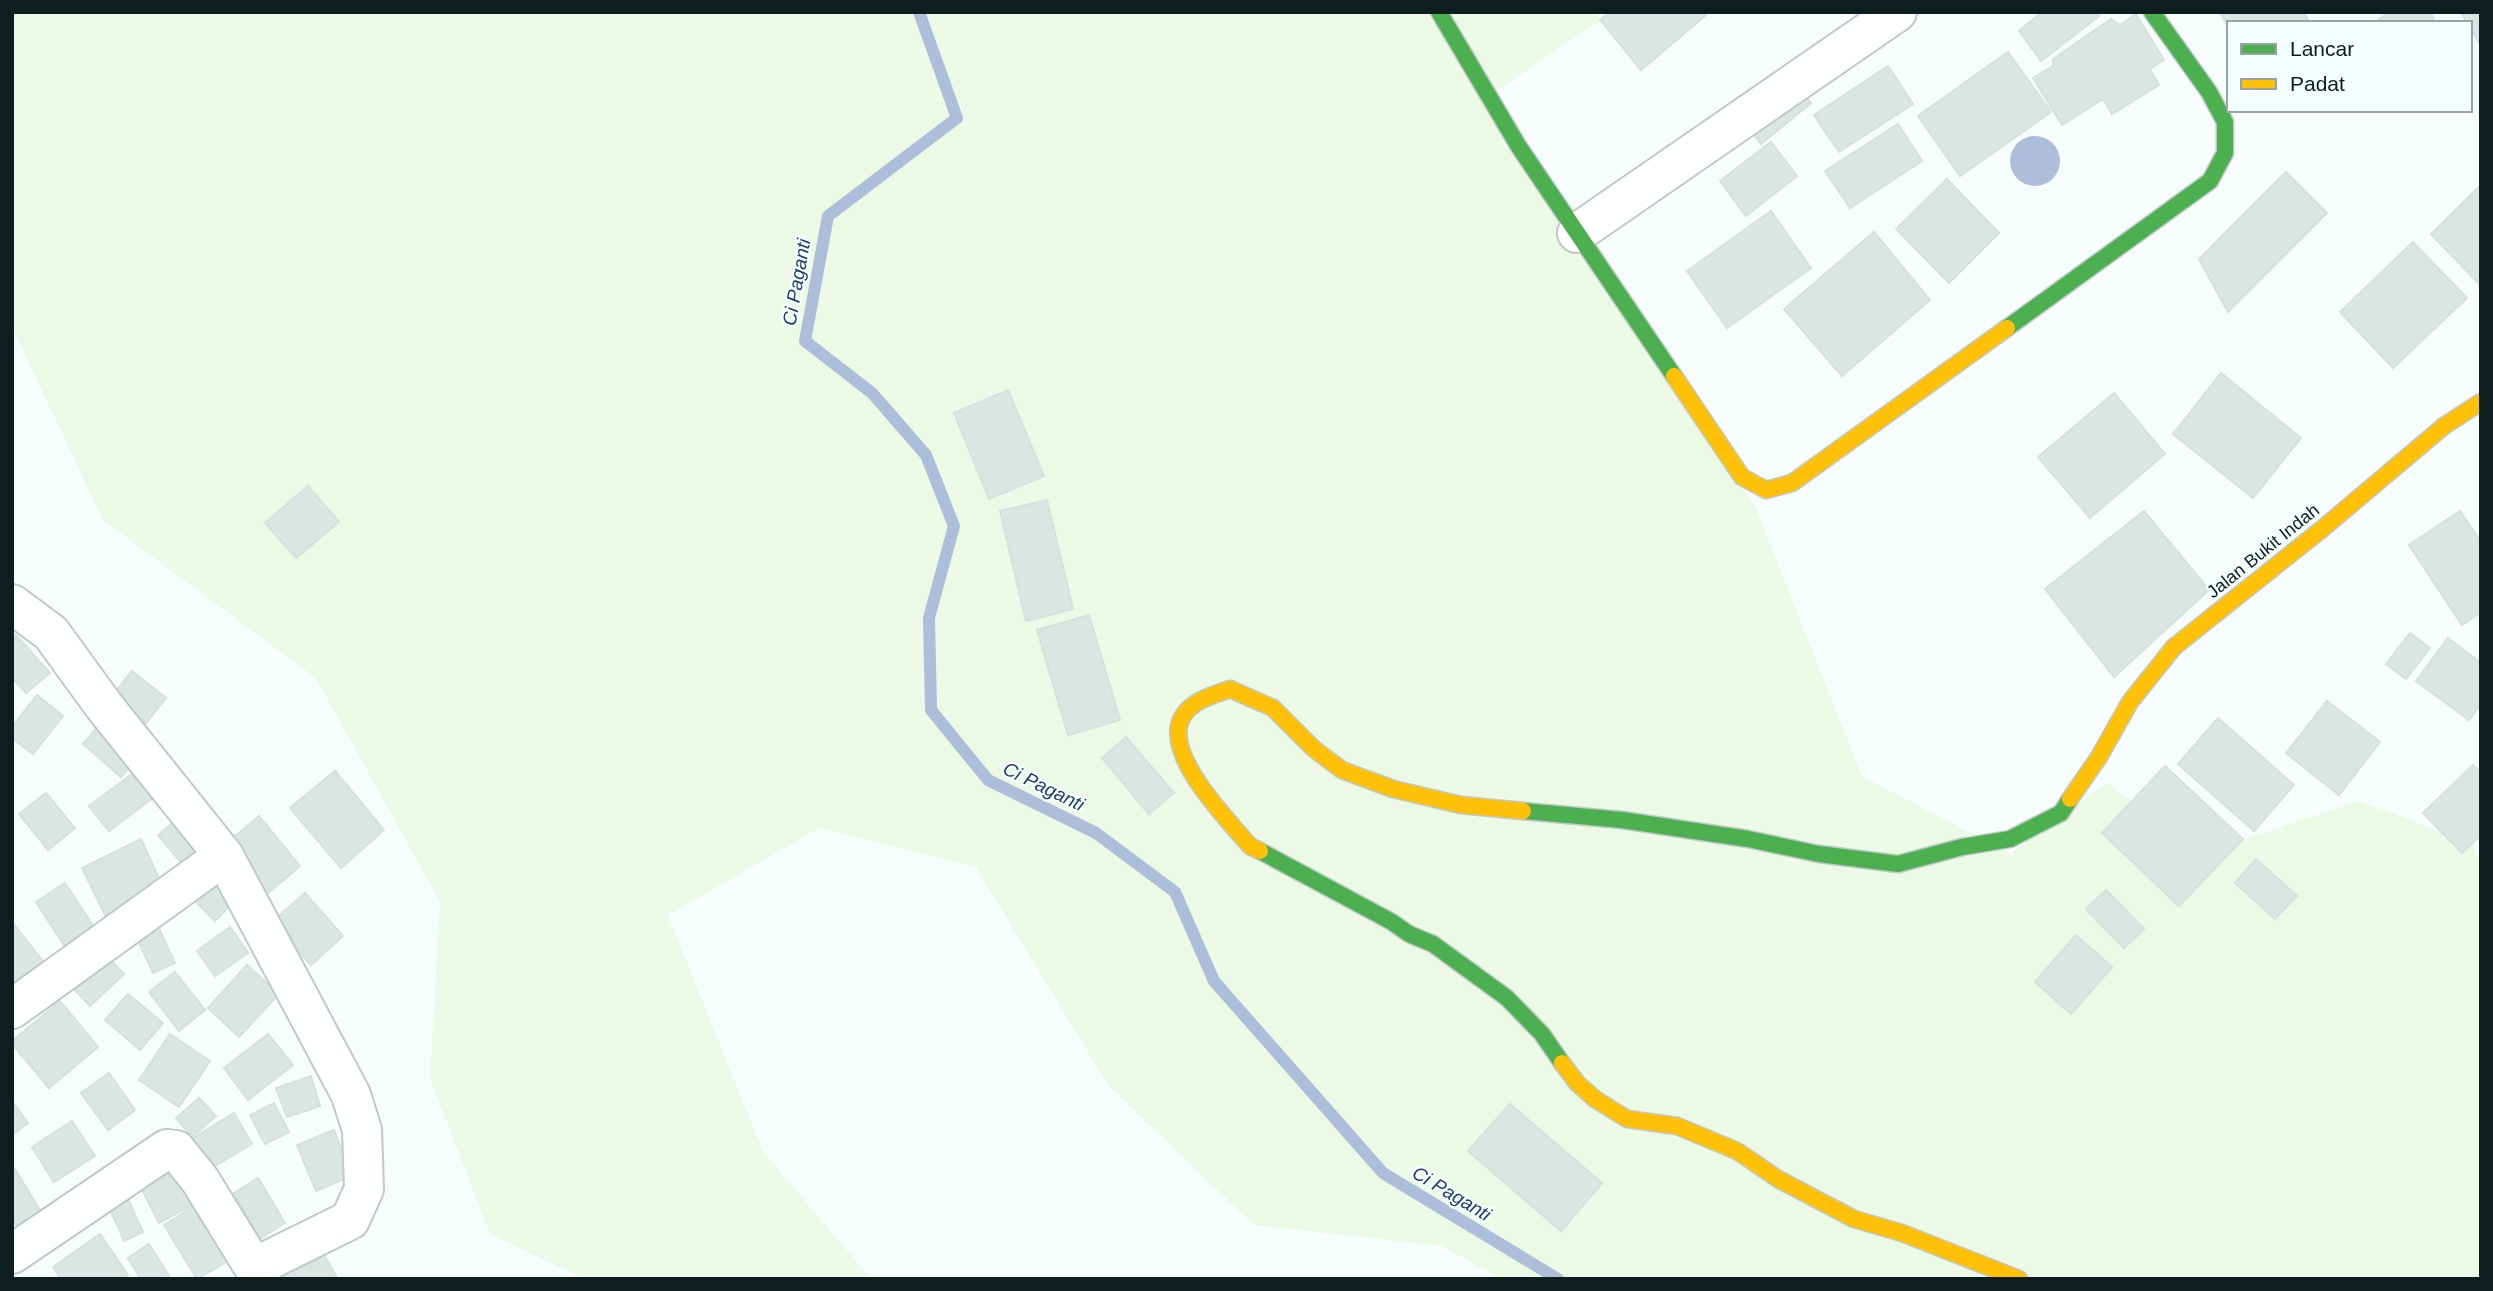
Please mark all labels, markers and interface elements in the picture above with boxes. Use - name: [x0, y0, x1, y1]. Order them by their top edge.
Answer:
- legend: [2227, 21, 2472, 112]
- text: Lancar: [2290, 37, 2354, 60]
- text: Padat: [2290, 72, 2345, 95]
- water label: Ci Paganti: [779, 236, 815, 327]
- street label: Jalan Bukit Indah: [2203, 500, 2323, 602]
- water label: Ci Paganti: [1000, 758, 1088, 815]
- water label: Ci Paganti: [1409, 1162, 1495, 1225]

